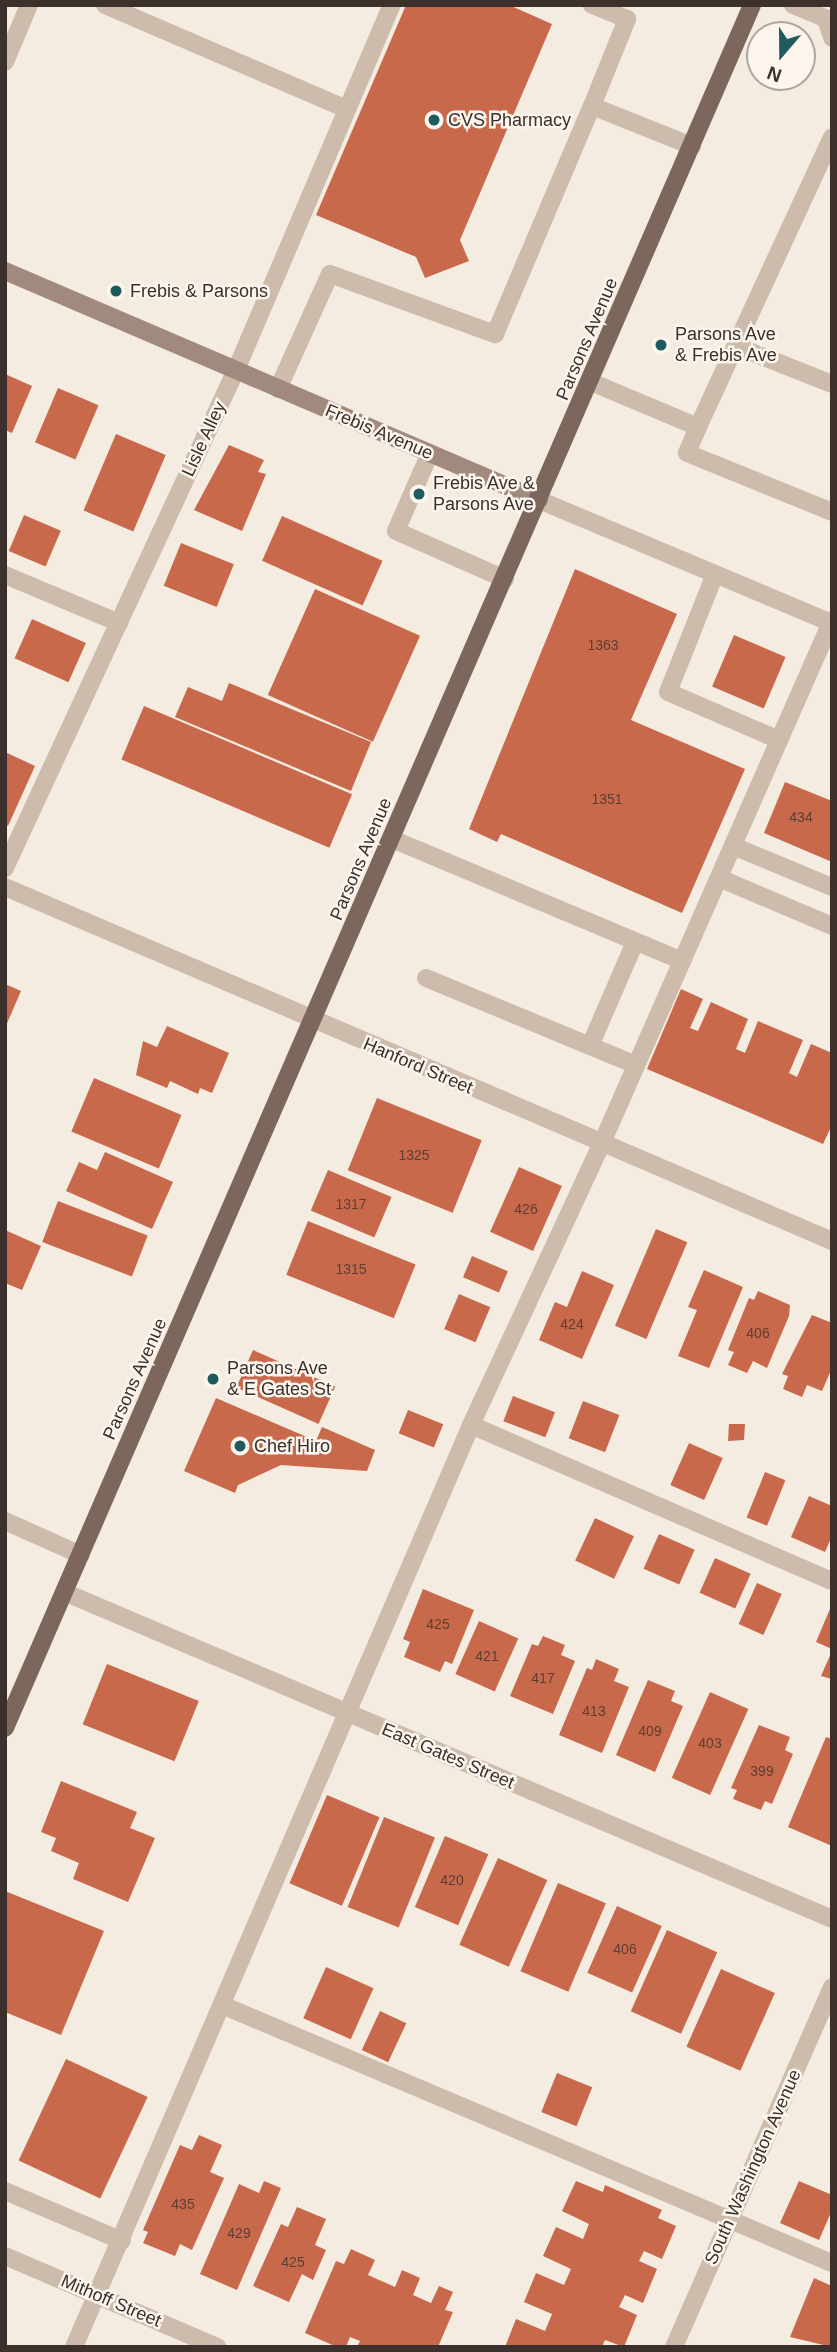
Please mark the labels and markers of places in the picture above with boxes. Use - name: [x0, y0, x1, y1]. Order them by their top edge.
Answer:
- place label: CVS Pharmacy: [448, 109, 571, 131]
- marker: CVS Pharmacy: [426, 112, 442, 128]
- place label: Frebis & Parsons: [130, 280, 268, 302]
- marker: Frebis & Parsons: [108, 283, 124, 299]
- place label: Parsons Ave & Frebis Ave: [675, 324, 778, 366]
- marker: Parsons Ave & Frebis Ave: [653, 337, 669, 353]
- place label: Frebis Ave & Parsons Ave: [433, 473, 536, 516]
- marker: Frebis Ave & Parsons Ave: [411, 486, 427, 502]
- place label: Parsons Ave & E Gates St: [227, 1358, 331, 1400]
- marker: Parsons Ave & E Gates St: [205, 1371, 221, 1387]
- place label: Chef Hiro: [254, 1435, 330, 1457]
- marker: Chef Hiro: [232, 1438, 248, 1454]

